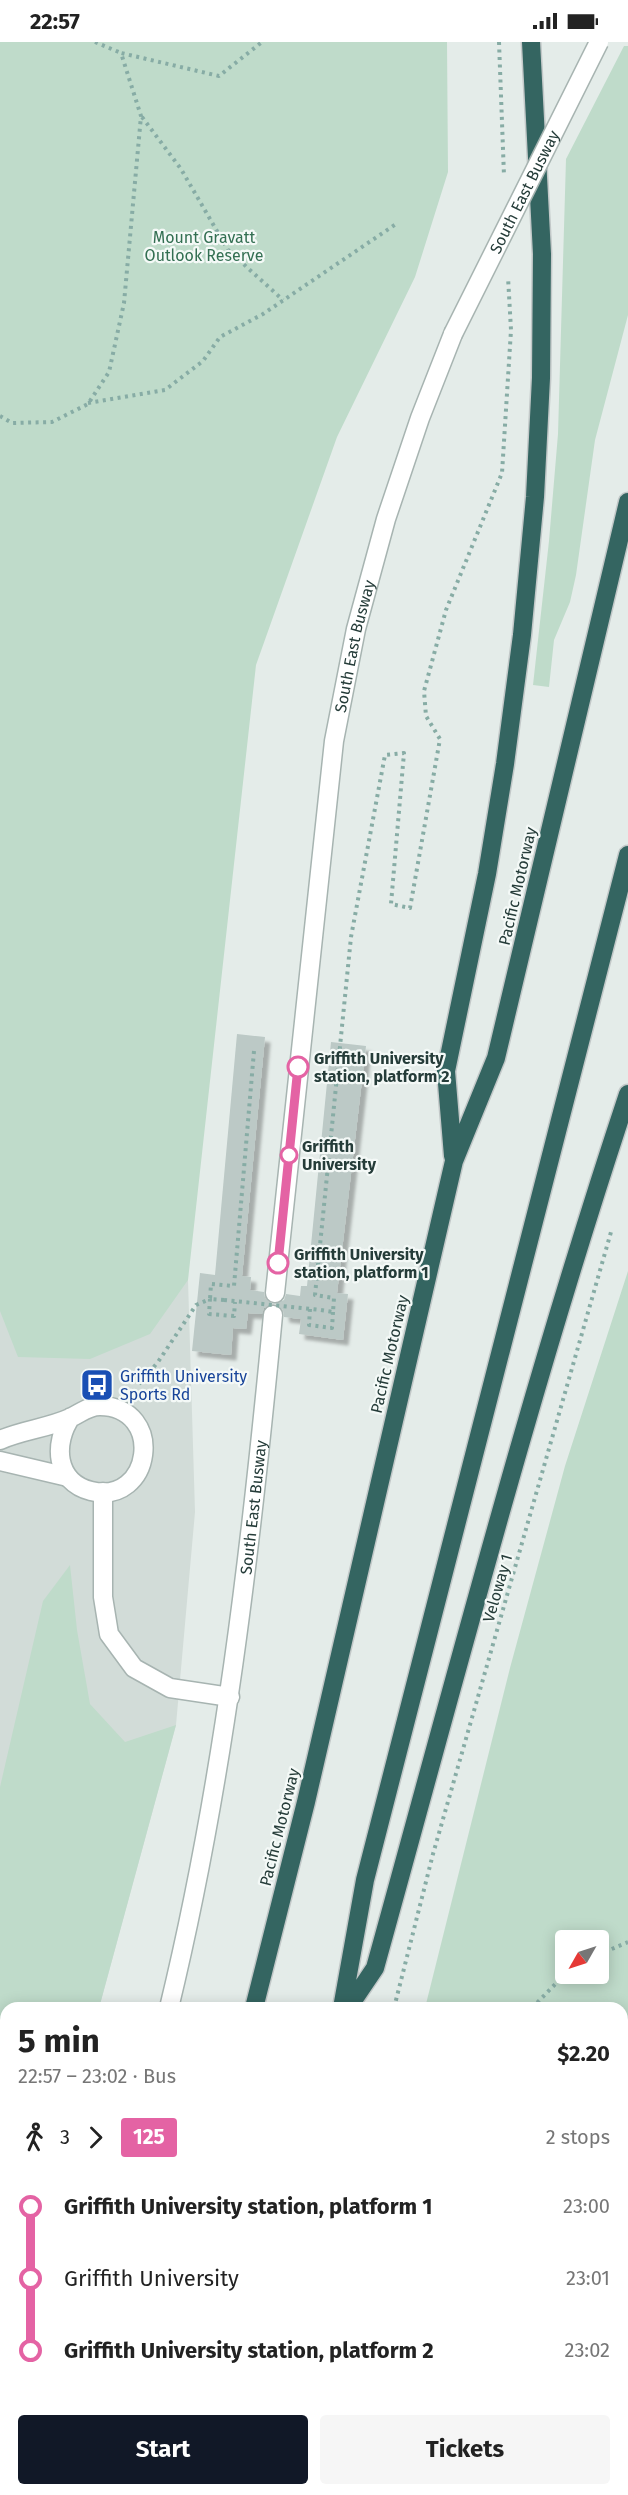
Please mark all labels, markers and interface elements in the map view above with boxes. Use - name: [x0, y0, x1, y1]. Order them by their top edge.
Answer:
- text: 22:57: [30, 8, 80, 35]
- street label: South East Busway: [486, 127, 563, 257]
- park label: Mount Gravatt Outlook Reserve: [145, 228, 263, 265]
- street label: South East Busway: [331, 578, 379, 714]
- street label: Pacific Motorway: [495, 825, 540, 947]
- place label: Griffith University station, platform 2: [314, 1049, 449, 1086]
- marker: Griffith University station, platform 2: [287, 1056, 309, 1078]
- place label: Griffith University: [302, 1137, 377, 1174]
- marker: Griffith University: [280, 1146, 298, 1164]
- place label: Griffith University station, platform 1: [294, 1245, 429, 1282]
- marker: Griffith University station, platform 1: [267, 1252, 289, 1274]
- street label: Pacific Motorway: [367, 1293, 412, 1415]
- bus stop icon: Griffith University Sports Rd: [79, 1367, 115, 1403]
- place label: Griffith University Sports Rd: [120, 1367, 247, 1404]
- street label: South East Busway: [236, 1439, 271, 1576]
- street label: Veloway 1: [479, 1552, 516, 1624]
- street label: Pacific Motorway: [256, 1766, 303, 1888]
- north arrow: [555, 1930, 609, 1984]
- map controls: [555, 1930, 609, 1984]
- text: 5 min: [18, 2021, 100, 2061]
- text: $2.20: [557, 2040, 610, 2067]
- text: 22:57 – 23:02 · Bus: [18, 2064, 176, 2088]
- icon: walk: [18, 2121, 51, 2154]
- icon: forward: [79, 2121, 112, 2154]
- text: 125: [133, 2124, 165, 2150]
- text: 3: [60, 2125, 70, 2149]
- text: 2 stops: [546, 2125, 610, 2149]
- text: Griffith University station, platform 1: [64, 2193, 433, 2220]
- text: 23:00: [563, 2194, 610, 2218]
- text: Griffith University: [64, 2265, 239, 2292]
- text: 23:01: [566, 2266, 610, 2290]
- text: Griffith University station, platform 2: [64, 2337, 434, 2364]
- text: 23:02: [565, 2338, 610, 2362]
- button: Start: [18, 2415, 308, 2484]
- button: Tickets: [320, 2415, 610, 2484]

